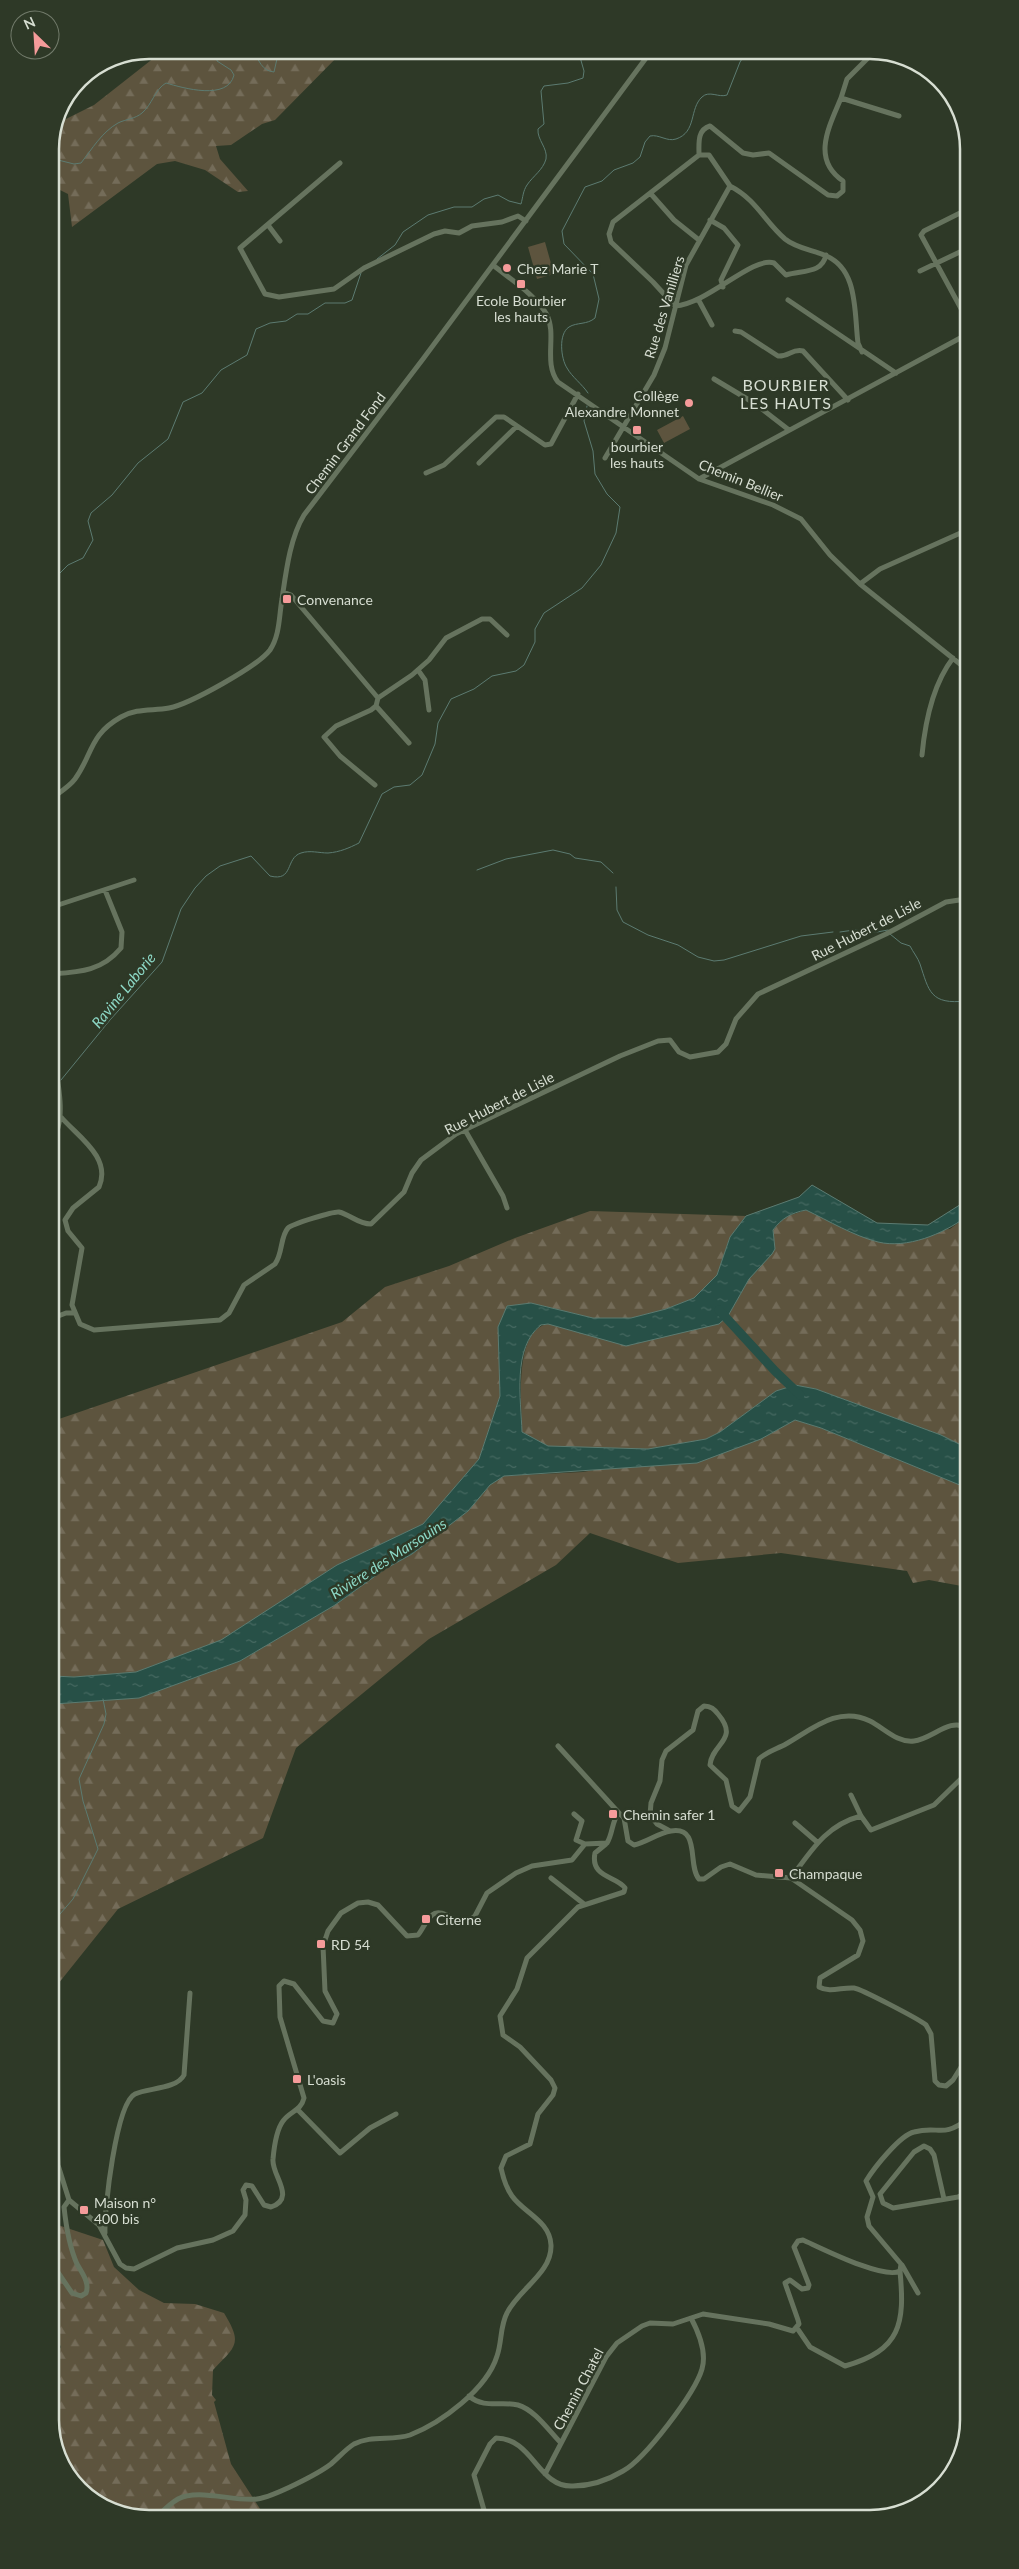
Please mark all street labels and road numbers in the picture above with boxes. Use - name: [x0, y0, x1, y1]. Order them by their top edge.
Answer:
- street label: Rue des Vanilliers: [640, 253, 688, 361]
- street label: Chemin Grand Fond: [301, 389, 389, 497]
- street label: Chemin Bellier: [696, 455, 786, 505]
- street label: Rue Hubert de Lisle: [808, 894, 924, 964]
- street label: Rue Hubert de Lisle: [441, 1068, 557, 1138]
- street label: Chemin Chatel: [549, 2345, 607, 2433]

